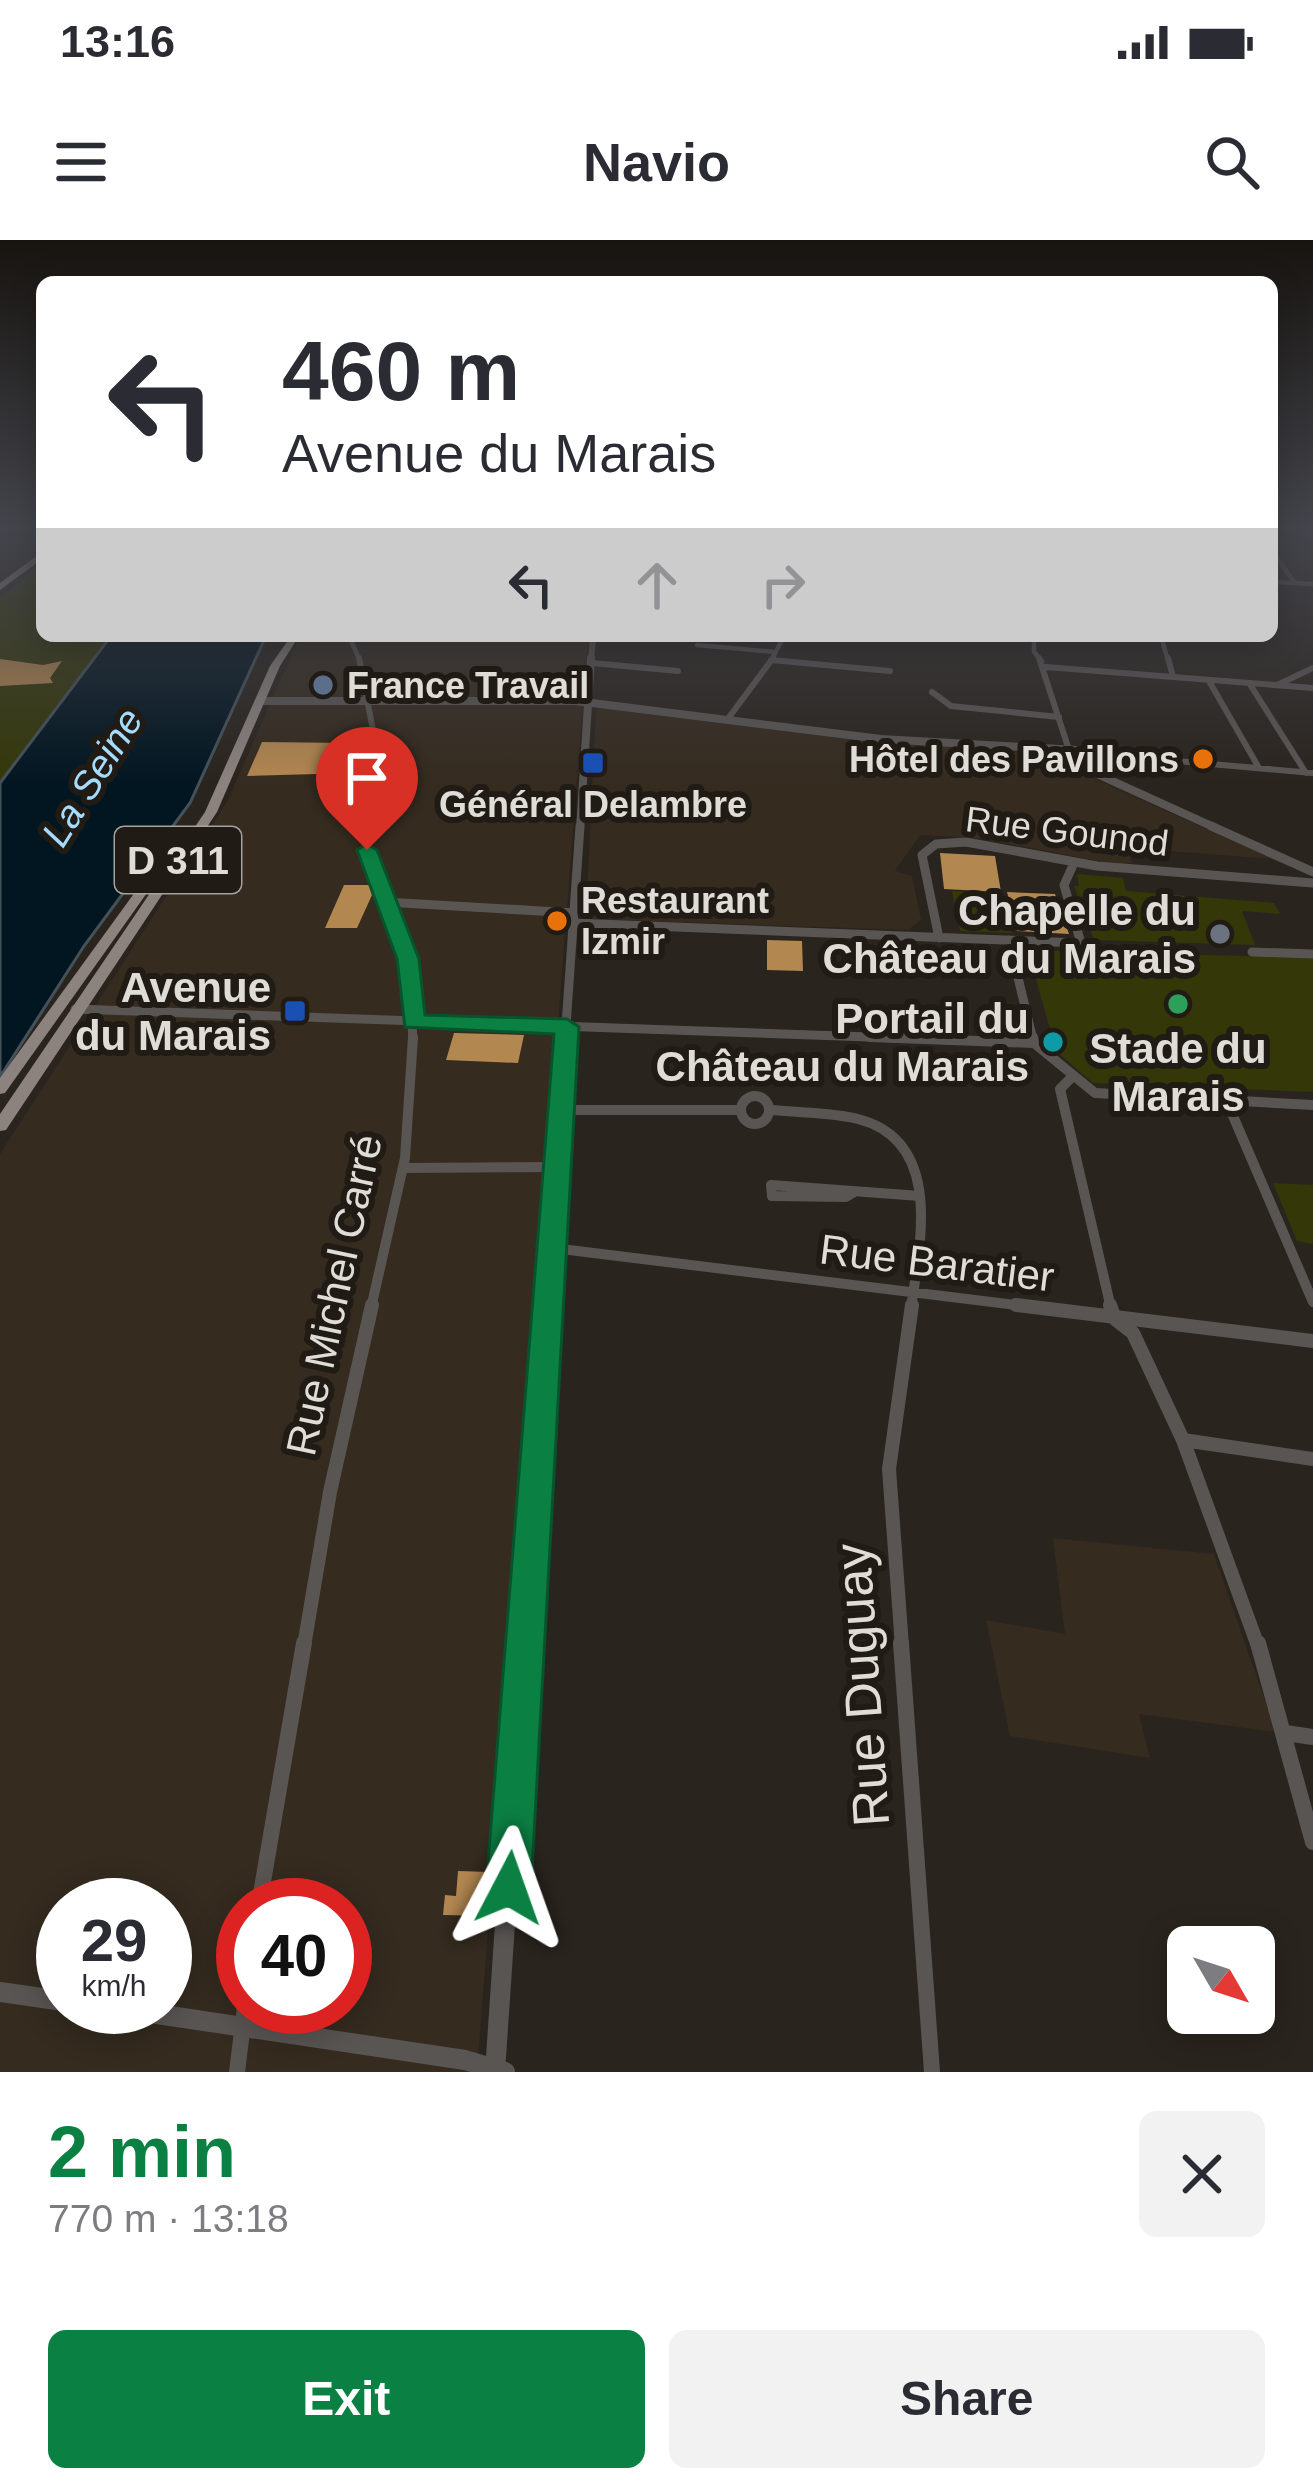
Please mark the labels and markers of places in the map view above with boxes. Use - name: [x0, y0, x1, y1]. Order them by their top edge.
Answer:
- place label: France Travail: [347, 665, 589, 706]
- marker: France Travail: [310, 672, 336, 698]
- pin: [316, 727, 418, 850]
- place label: Hôtel des Pavillons: [849, 739, 1179, 780]
- marker: Hôtel des Pavillons: [1190, 746, 1216, 772]
- marker: Général Delambre: [580, 750, 606, 776]
- place label: Général Delambre: [439, 784, 747, 825]
- place label: Restaurant Izmir: [581, 880, 769, 962]
- place label: Chapelle du Château du Marais: [823, 887, 1196, 982]
- marker: Restaurant Izmir: [544, 908, 570, 934]
- marker: Chapelle du Château du Marais: [1207, 921, 1233, 947]
- place label: Avenue du Marais: [75, 964, 271, 1059]
- marker: Stade du Marais: [1165, 991, 1191, 1017]
- place label: Portail du Château du Marais: [656, 995, 1029, 1090]
- marker: Avenue du Marais: [282, 998, 308, 1024]
- place label: Stade du Marais: [1089, 1025, 1267, 1120]
- marker: Portail du Château du Marais: [1040, 1029, 1066, 1055]

